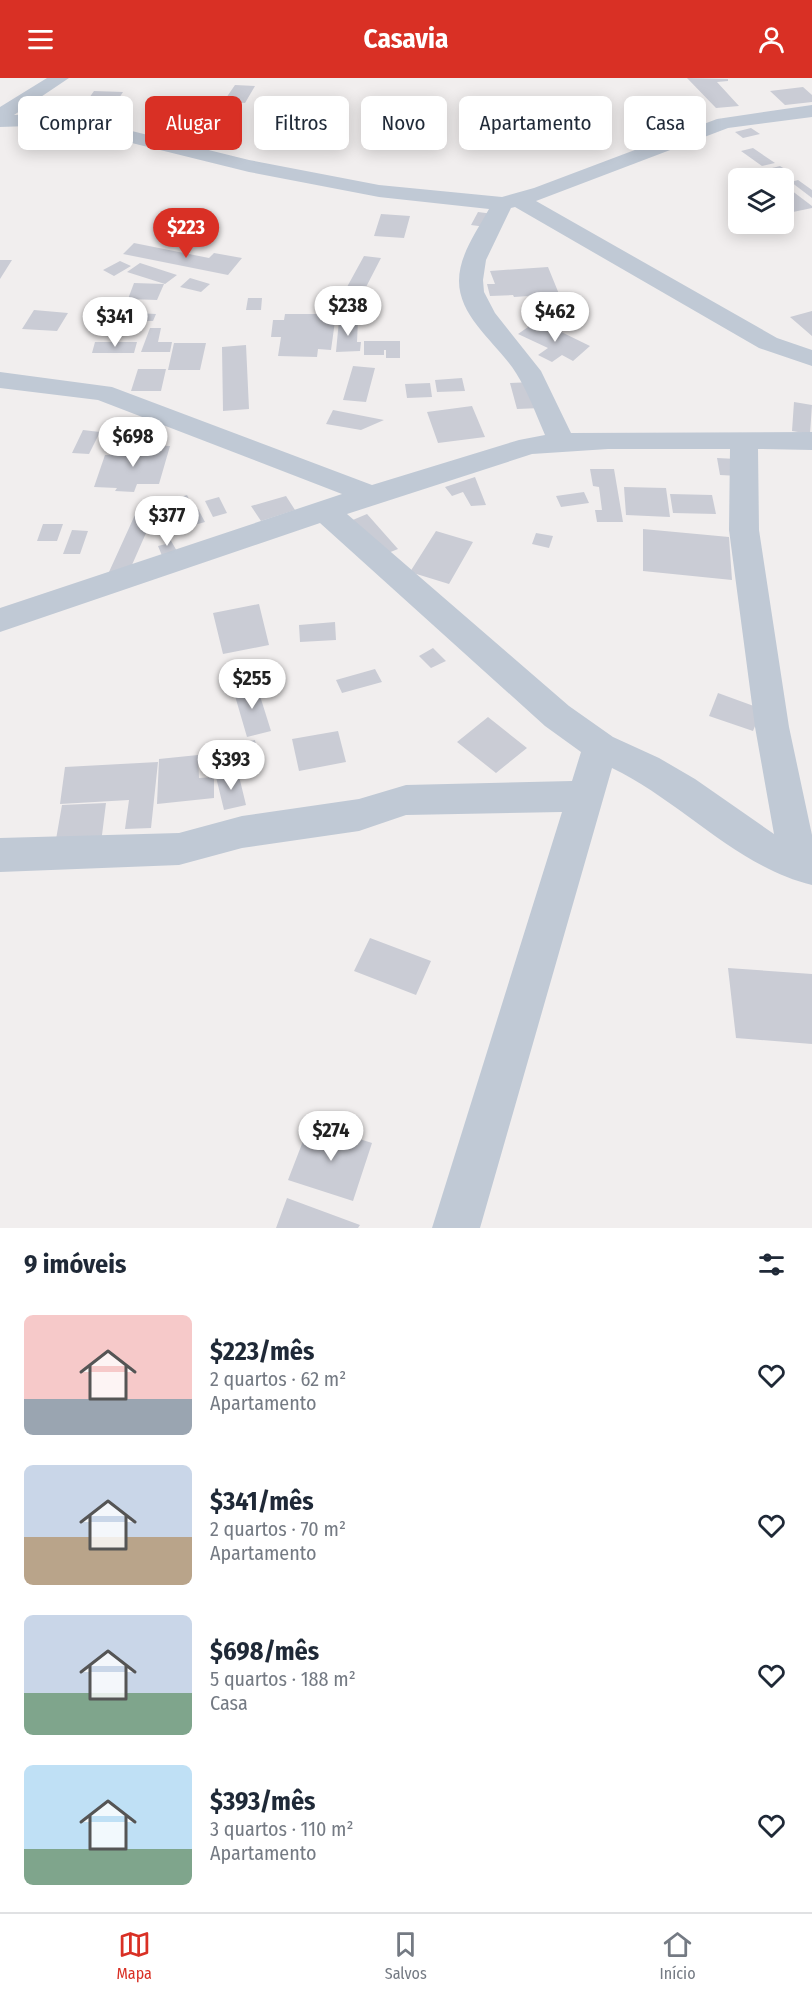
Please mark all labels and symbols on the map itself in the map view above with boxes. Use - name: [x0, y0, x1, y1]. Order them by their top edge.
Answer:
- pin: $223: [150, 208, 222, 259]
- pin: $238: [312, 286, 384, 337]
- pin: $462: [519, 292, 591, 343]
- pin: $341: [79, 297, 151, 348]
- pin: $698: [97, 417, 169, 468]
- pin: $377: [131, 496, 203, 547]
- pin: $255: [216, 659, 288, 710]
- pin: $393: [195, 740, 267, 791]
- pin: $274: [295, 1111, 367, 1162]

